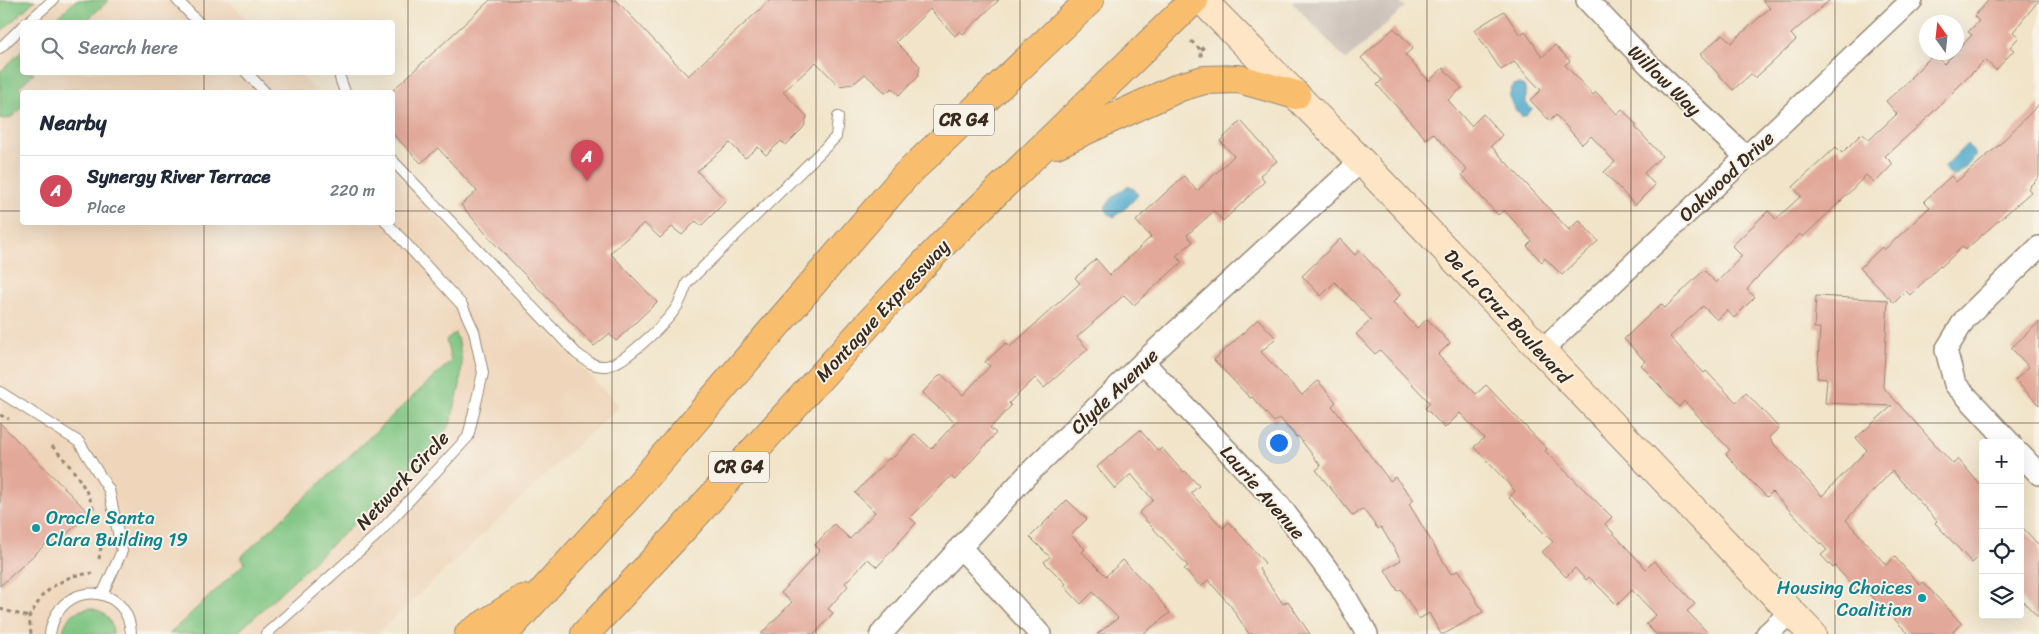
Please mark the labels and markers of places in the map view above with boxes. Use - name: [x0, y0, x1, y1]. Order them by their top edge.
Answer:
- pin: A: [571, 140, 603, 181]
- place label: Oracle Santa Clara Building 19: [46, 501, 188, 556]
- marker: Oracle Santa Clara Building 19: [30, 522, 42, 534]
- place label: Housing Choices Coalition: [1777, 571, 1912, 626]
- marker: Housing Choices Coalition: [1916, 592, 1928, 604]

